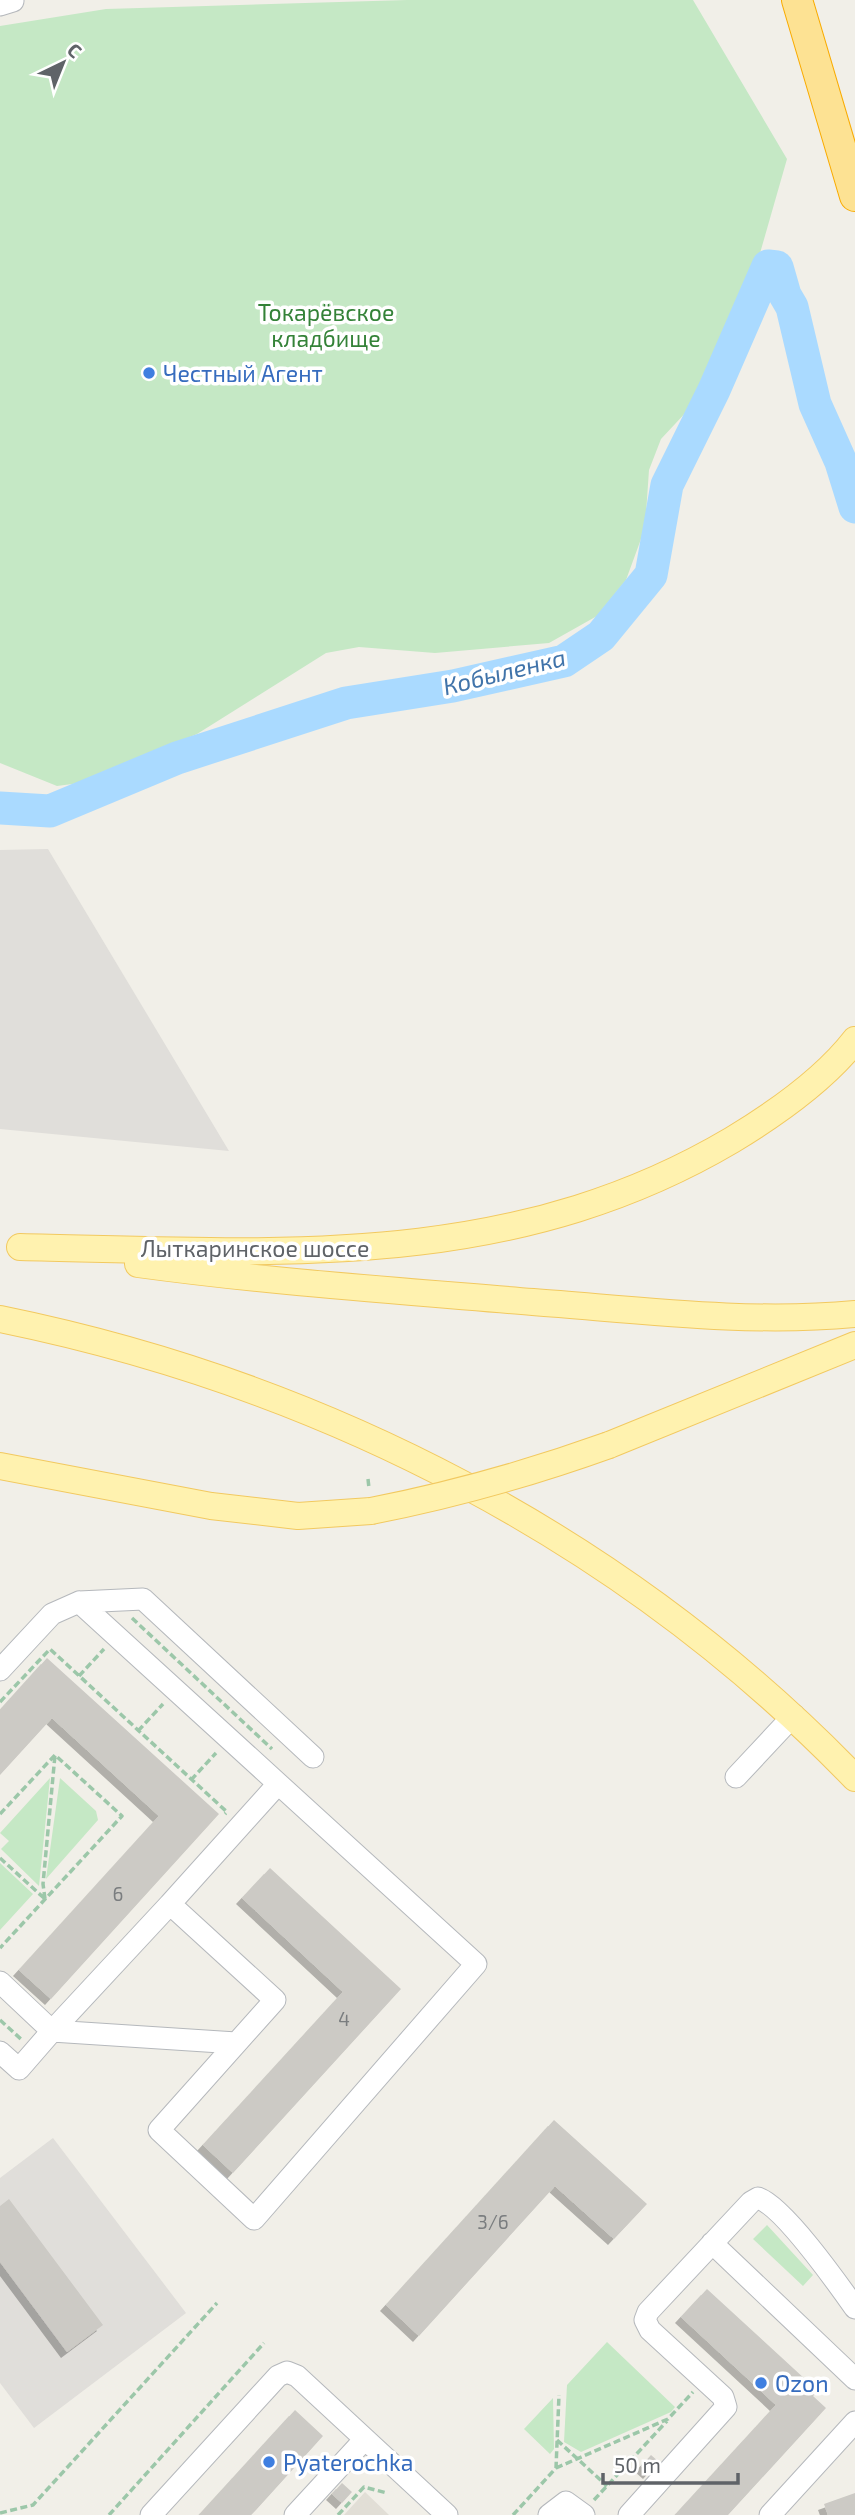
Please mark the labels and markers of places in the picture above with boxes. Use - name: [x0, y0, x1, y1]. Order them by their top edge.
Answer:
- place label: Честный Агент: [163, 359, 323, 387]
- marker: Честный Агент: [141, 365, 157, 381]
- place label: Ozon: [775, 2369, 829, 2397]
- marker: Ozon: [753, 2375, 769, 2391]
- place label: Pyaterochka: [283, 2448, 413, 2476]
- marker: Pyaterochka: [261, 2454, 277, 2470]

